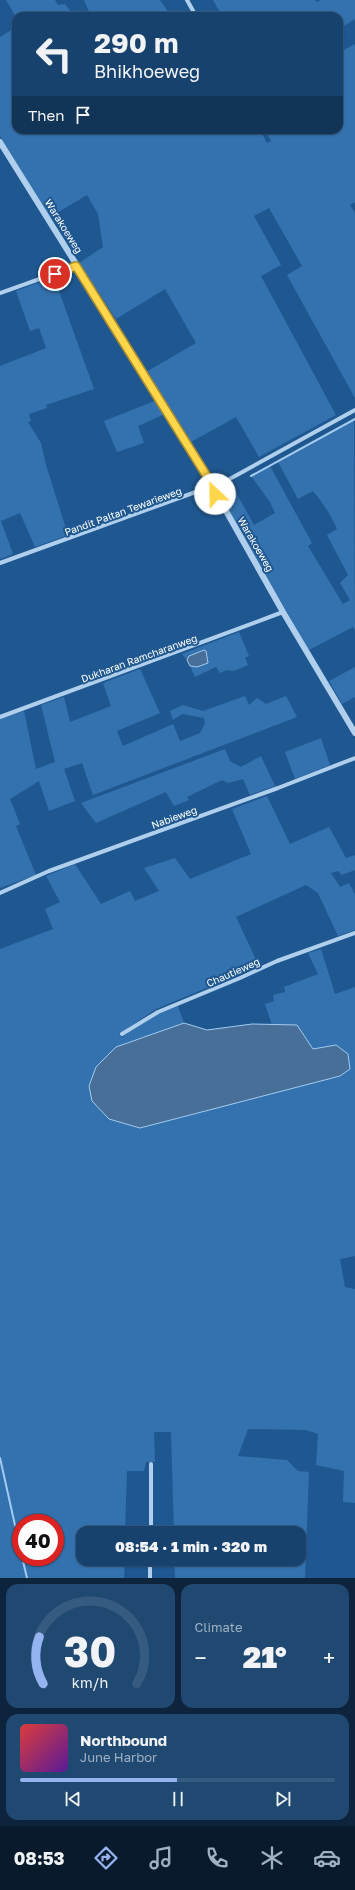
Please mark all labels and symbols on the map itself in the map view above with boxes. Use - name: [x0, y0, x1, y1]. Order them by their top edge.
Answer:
- street label: Warakoeweg: [43, 197, 85, 255]
- pin: [38, 257, 72, 291]
- position arrow: [194, 473, 236, 515]
- street label: Pandit Paltan Tewarieweg: [63, 484, 183, 538]
- street label: Warakoeweg: [235, 514, 277, 574]
- street label: Dukharan Ramcharanweg: [79, 631, 199, 685]
- street label: Nabieweg: [150, 803, 198, 831]
- street label: Chautieweg: [205, 955, 261, 989]
- speed limit sign: 40: [12, 1514, 64, 1566]

